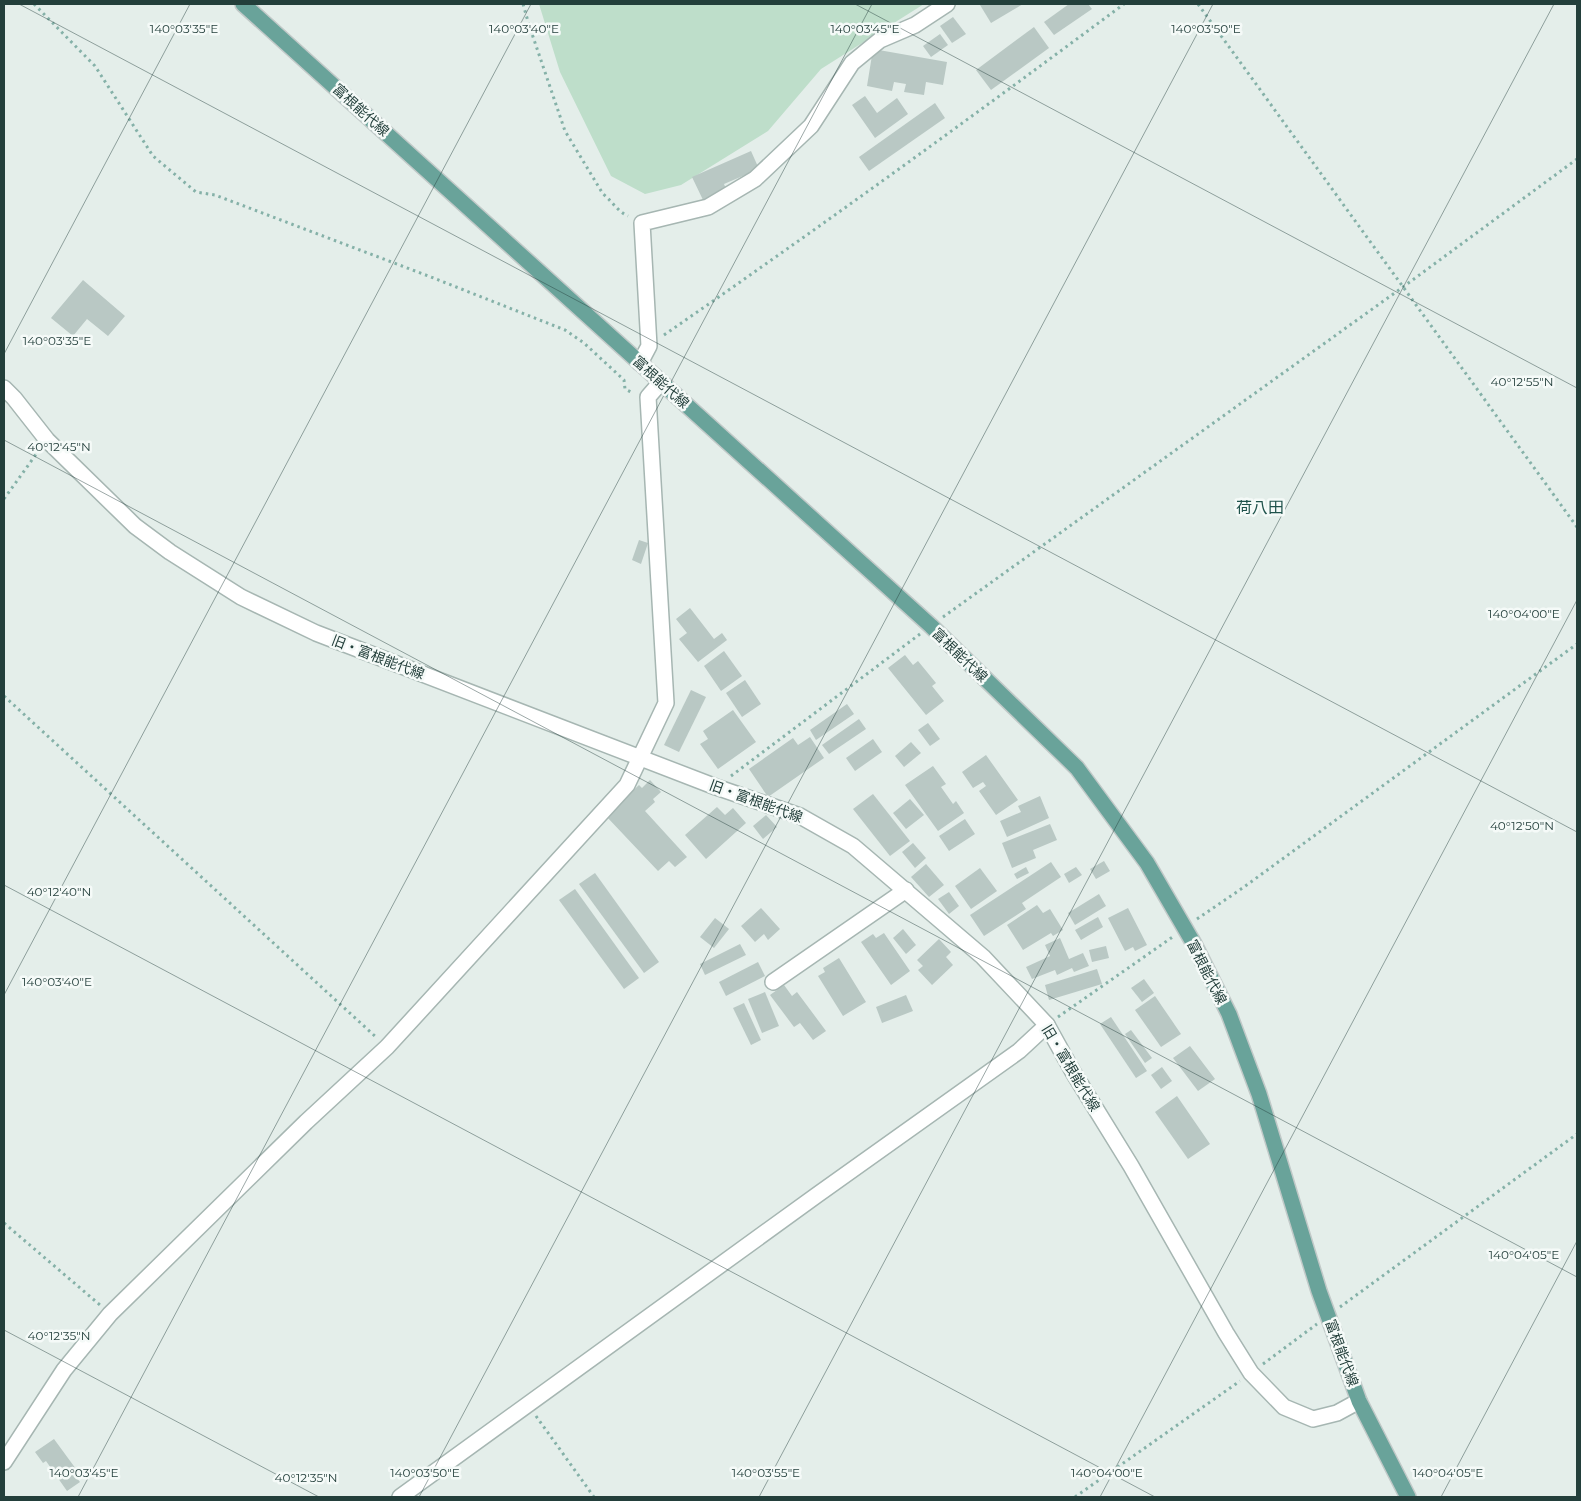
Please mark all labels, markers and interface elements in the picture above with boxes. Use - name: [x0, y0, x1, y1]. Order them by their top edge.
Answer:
- text: 140°03'35"E: [150, 21, 218, 36]
- text: 140°03'40"E: [489, 21, 559, 36]
- text: 140°03'45"E: [831, 21, 899, 36]
- text: 140°03'50"E: [1171, 21, 1241, 36]
- street label: 富根能代線: [329, 80, 393, 140]
- text: 140°03'35"E: [23, 333, 91, 348]
- street label: 富根能代線: [629, 352, 693, 412]
- text: 40°12'55"N: [1491, 374, 1553, 389]
- text: 40°12'45"N: [27, 439, 91, 454]
- district label: 荷八田: [1236, 498, 1284, 517]
- text: 140°04'00"E: [1488, 606, 1560, 621]
- street label: 富根能代線: [929, 624, 991, 686]
- street label: 旧・富根能代線: [329, 631, 427, 683]
- street label: 旧・富根能代線: [707, 776, 805, 826]
- text: 40°12'50"N: [1490, 818, 1554, 833]
- text: 40°12'40"N: [27, 884, 91, 899]
- street label: 富根能代線: [1183, 937, 1231, 1007]
- text: 140°03'40"E: [22, 974, 92, 989]
- street label: 旧・富根能代線: [1038, 1021, 1104, 1115]
- text: 140°04'05"E: [1489, 1247, 1559, 1262]
- street label: 富根能代線: [1322, 1317, 1362, 1389]
- text: 40°12'35"N: [28, 1328, 90, 1343]
- text: 140°03'45"E: [50, 1465, 118, 1480]
- text: 140°03'50"E: [390, 1465, 460, 1480]
- text: 140°03'55"E: [732, 1465, 800, 1480]
- text: 140°04'00"E: [1071, 1465, 1143, 1480]
- text: 140°04'05"E: [1413, 1465, 1483, 1480]
- text: 40°12'35"N: [275, 1470, 337, 1485]

